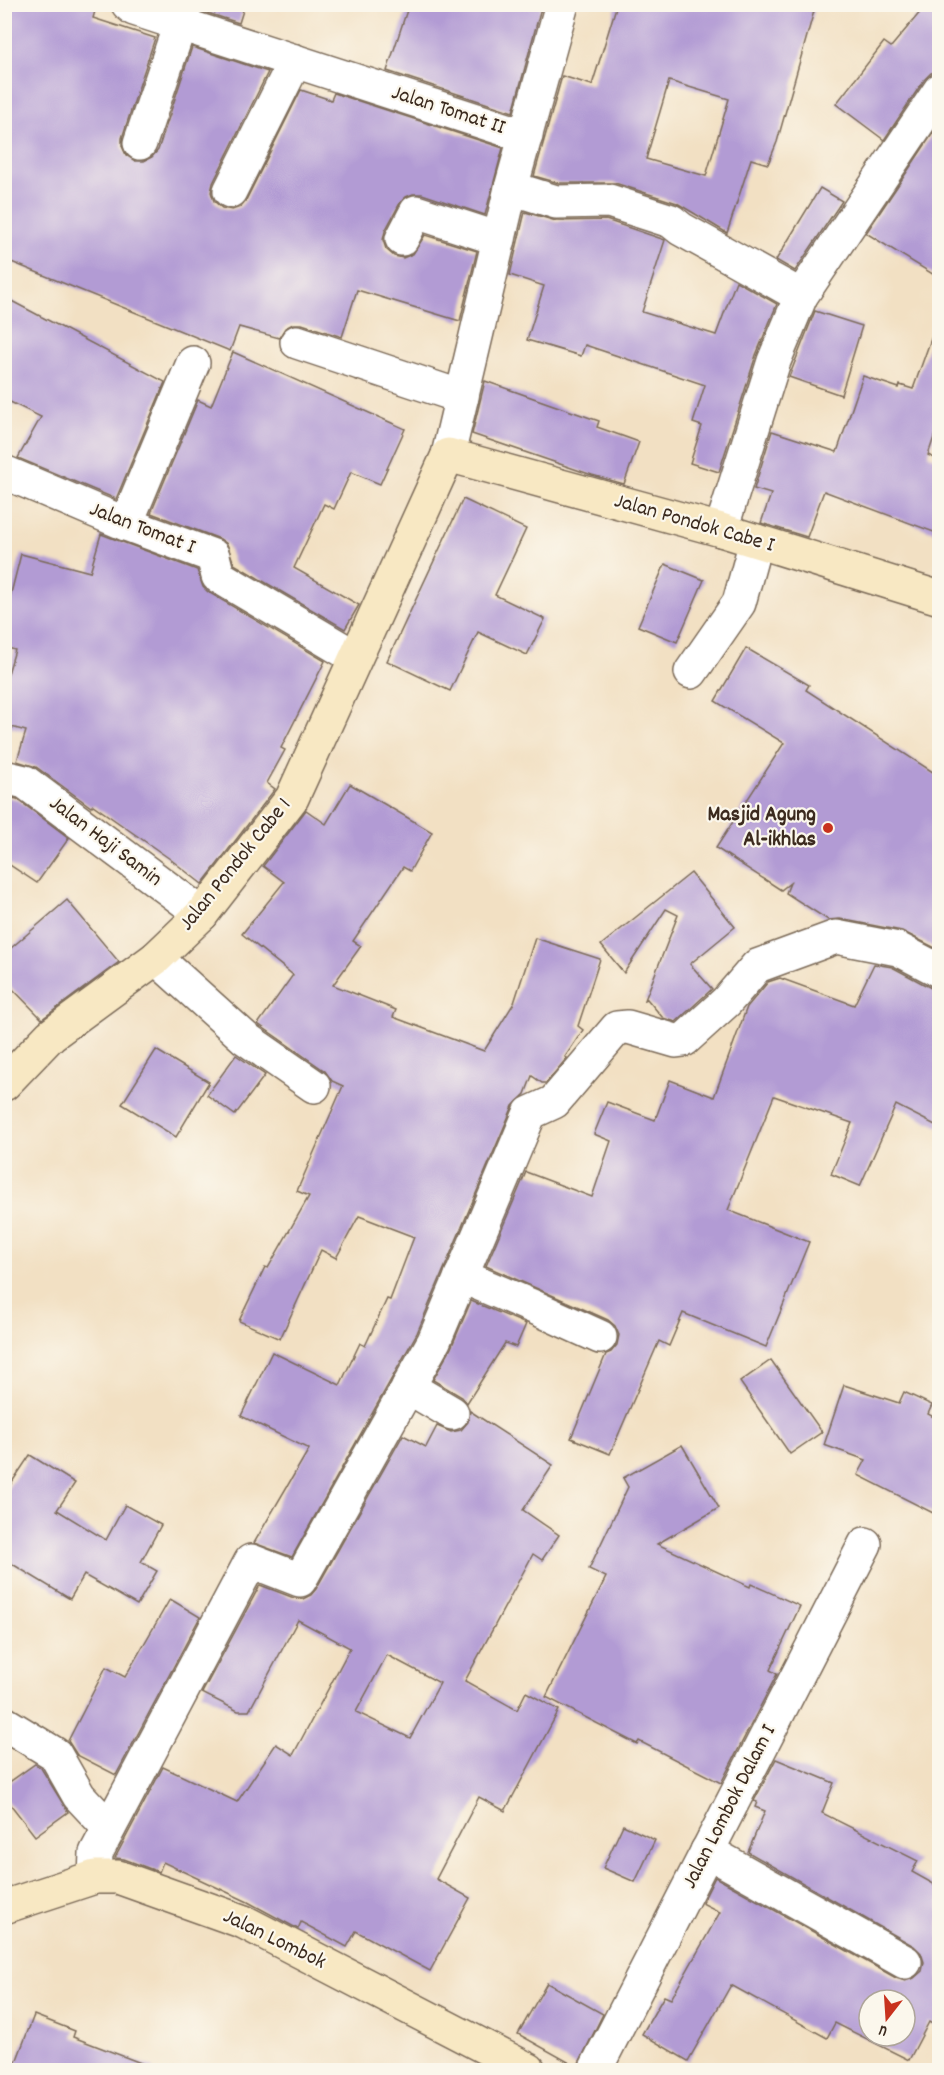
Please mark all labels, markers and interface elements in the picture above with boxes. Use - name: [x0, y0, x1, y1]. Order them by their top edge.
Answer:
- street label: Jalan Tomat II: [387, 78, 509, 144]
- street label: Jalan Pondok Cabe I: [610, 486, 778, 562]
- street label: Jalan Tomat I: [85, 495, 200, 563]
- street label: Jalan Haji Samin: [42, 789, 168, 895]
- street label: Jalan Pondok Cabe 1: [173, 792, 299, 938]
- place label: Masjid Agung Al-ikhlas: [707, 800, 816, 856]
- marker: Masjid Agung Al-ikhlas: [821, 821, 835, 835]
- street label: Jalan Lombok Dalam I: [675, 1719, 785, 1894]
- street label: Jalan Lombok: [217, 1902, 331, 1978]
- north arrow: [857, 1988, 917, 2048]
- text: U: [876, 2018, 890, 2042]

